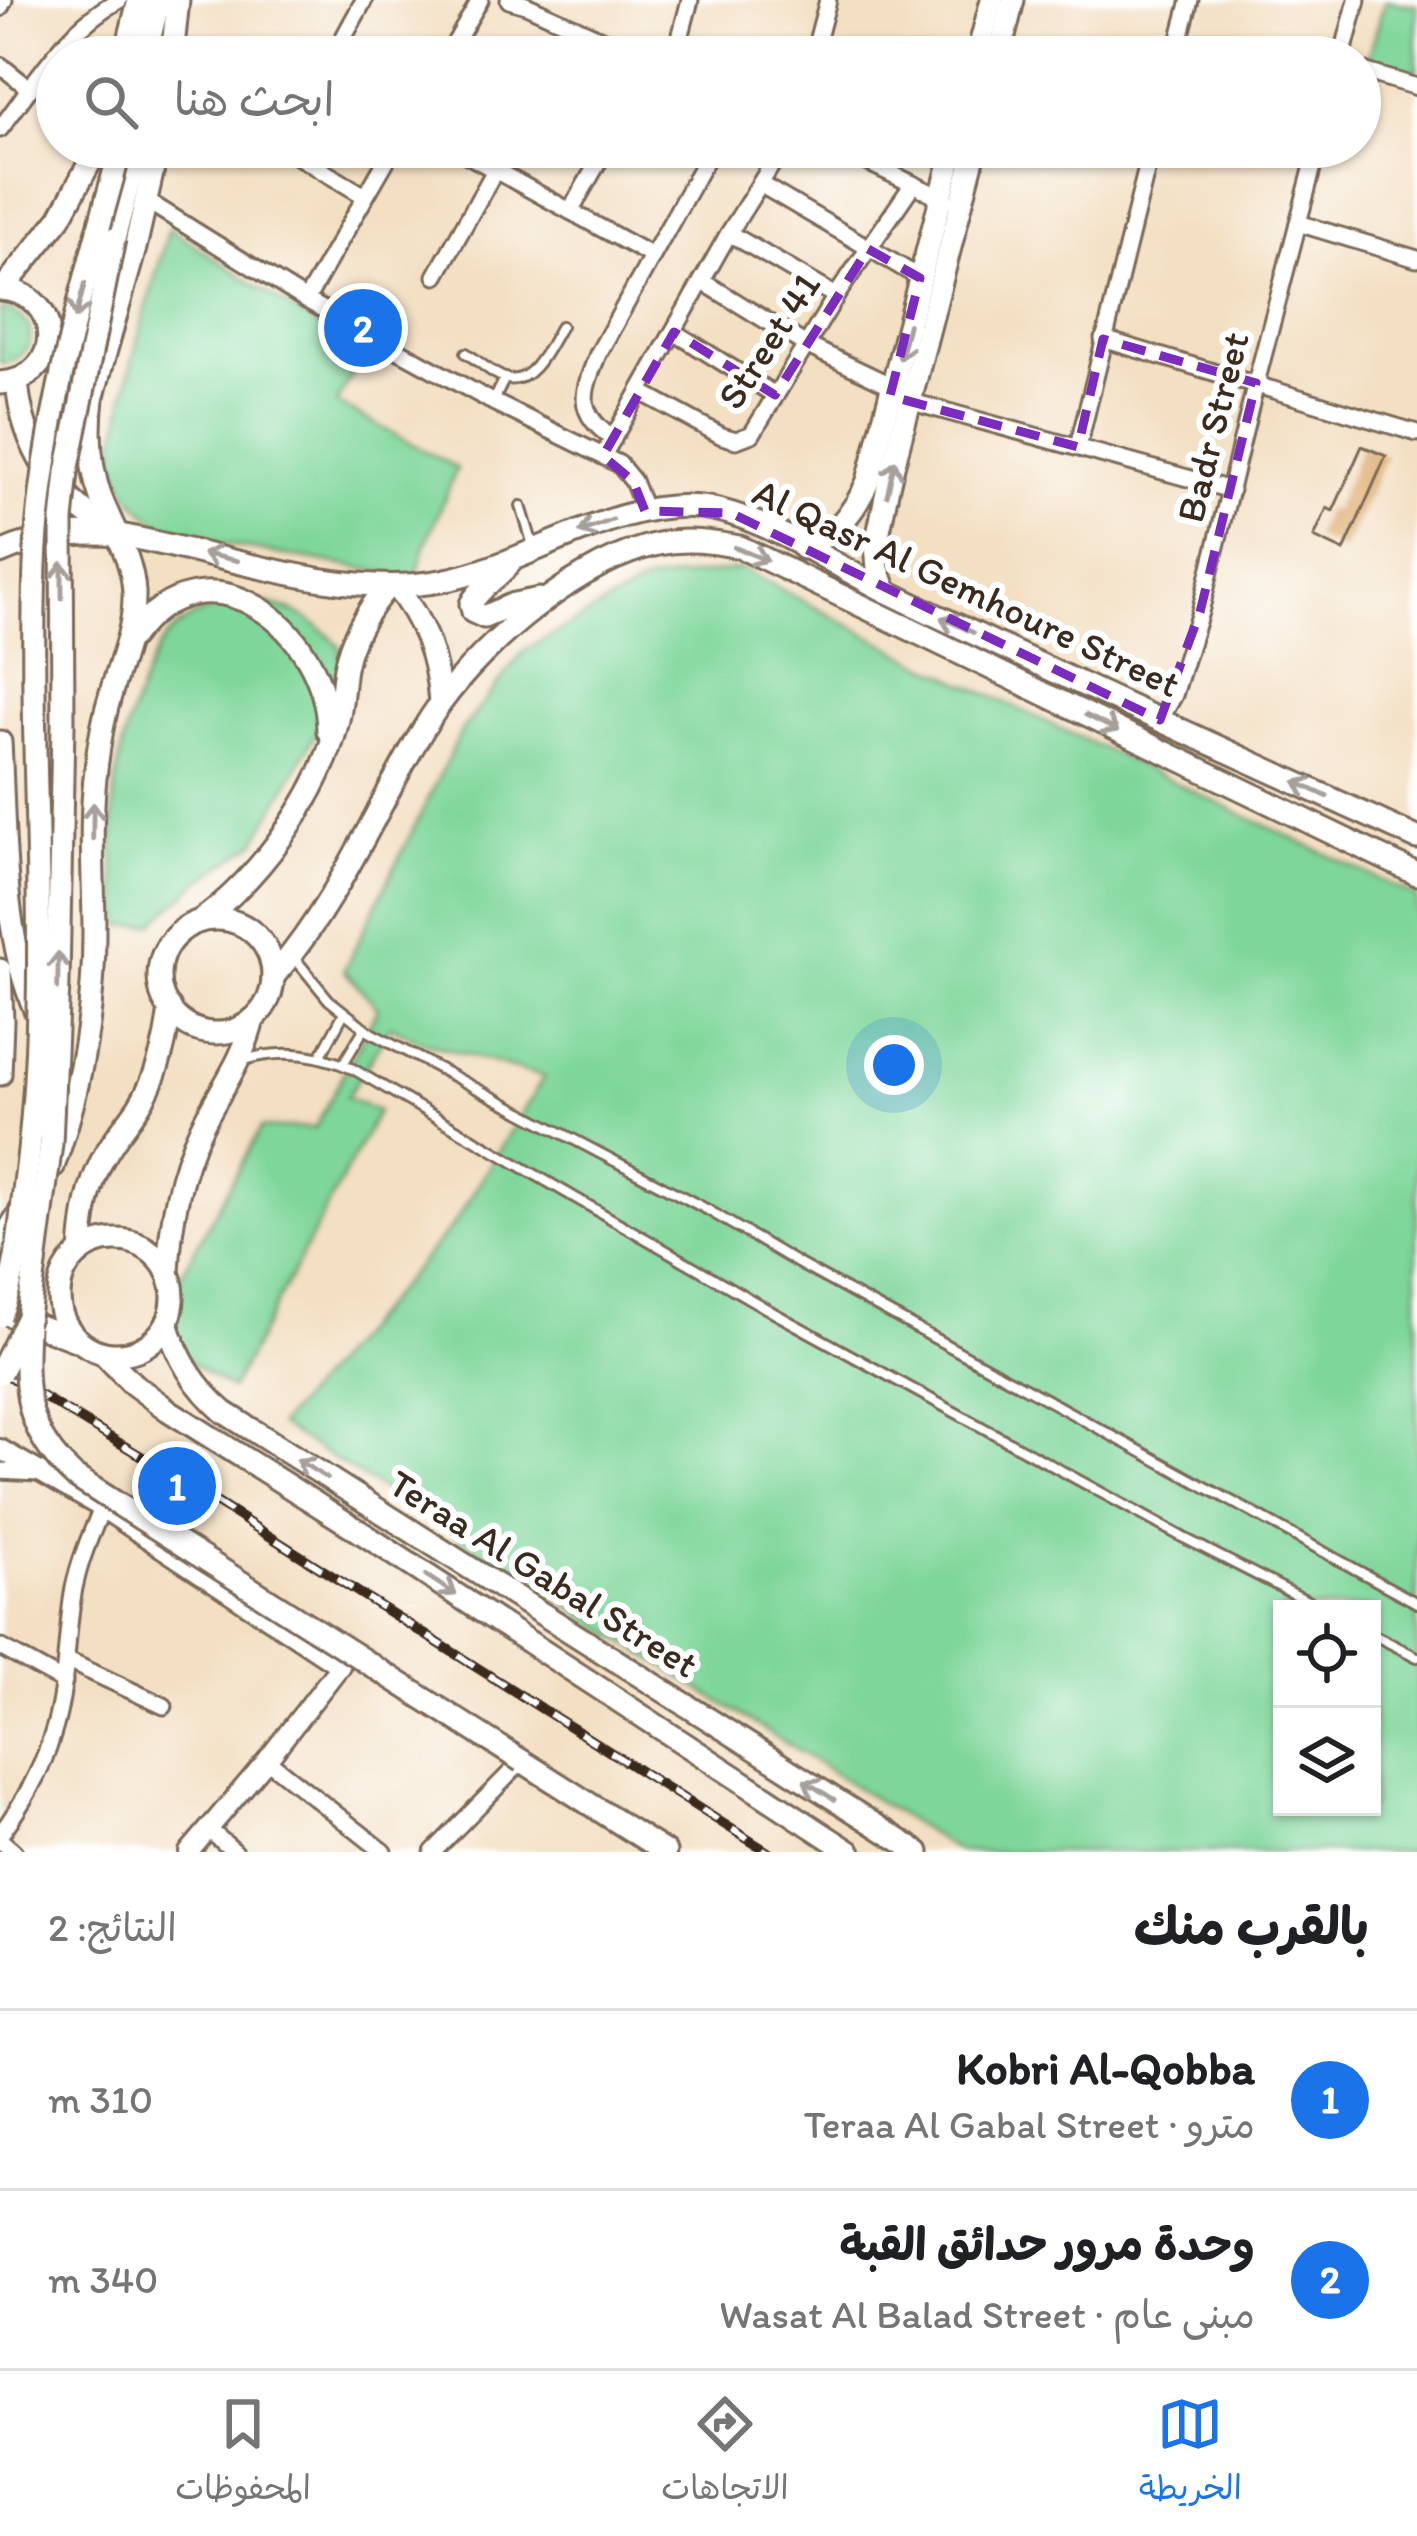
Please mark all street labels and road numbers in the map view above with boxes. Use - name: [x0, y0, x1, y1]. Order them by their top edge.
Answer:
- street label: Street 41: [707, 263, 830, 417]
- street label: Badr Street: [1166, 327, 1259, 527]
- street label: Al Qasr Al Gemhoure Street: [746, 468, 1188, 707]
- street label: Teraa Al Gabal Street: [380, 1459, 707, 1688]

